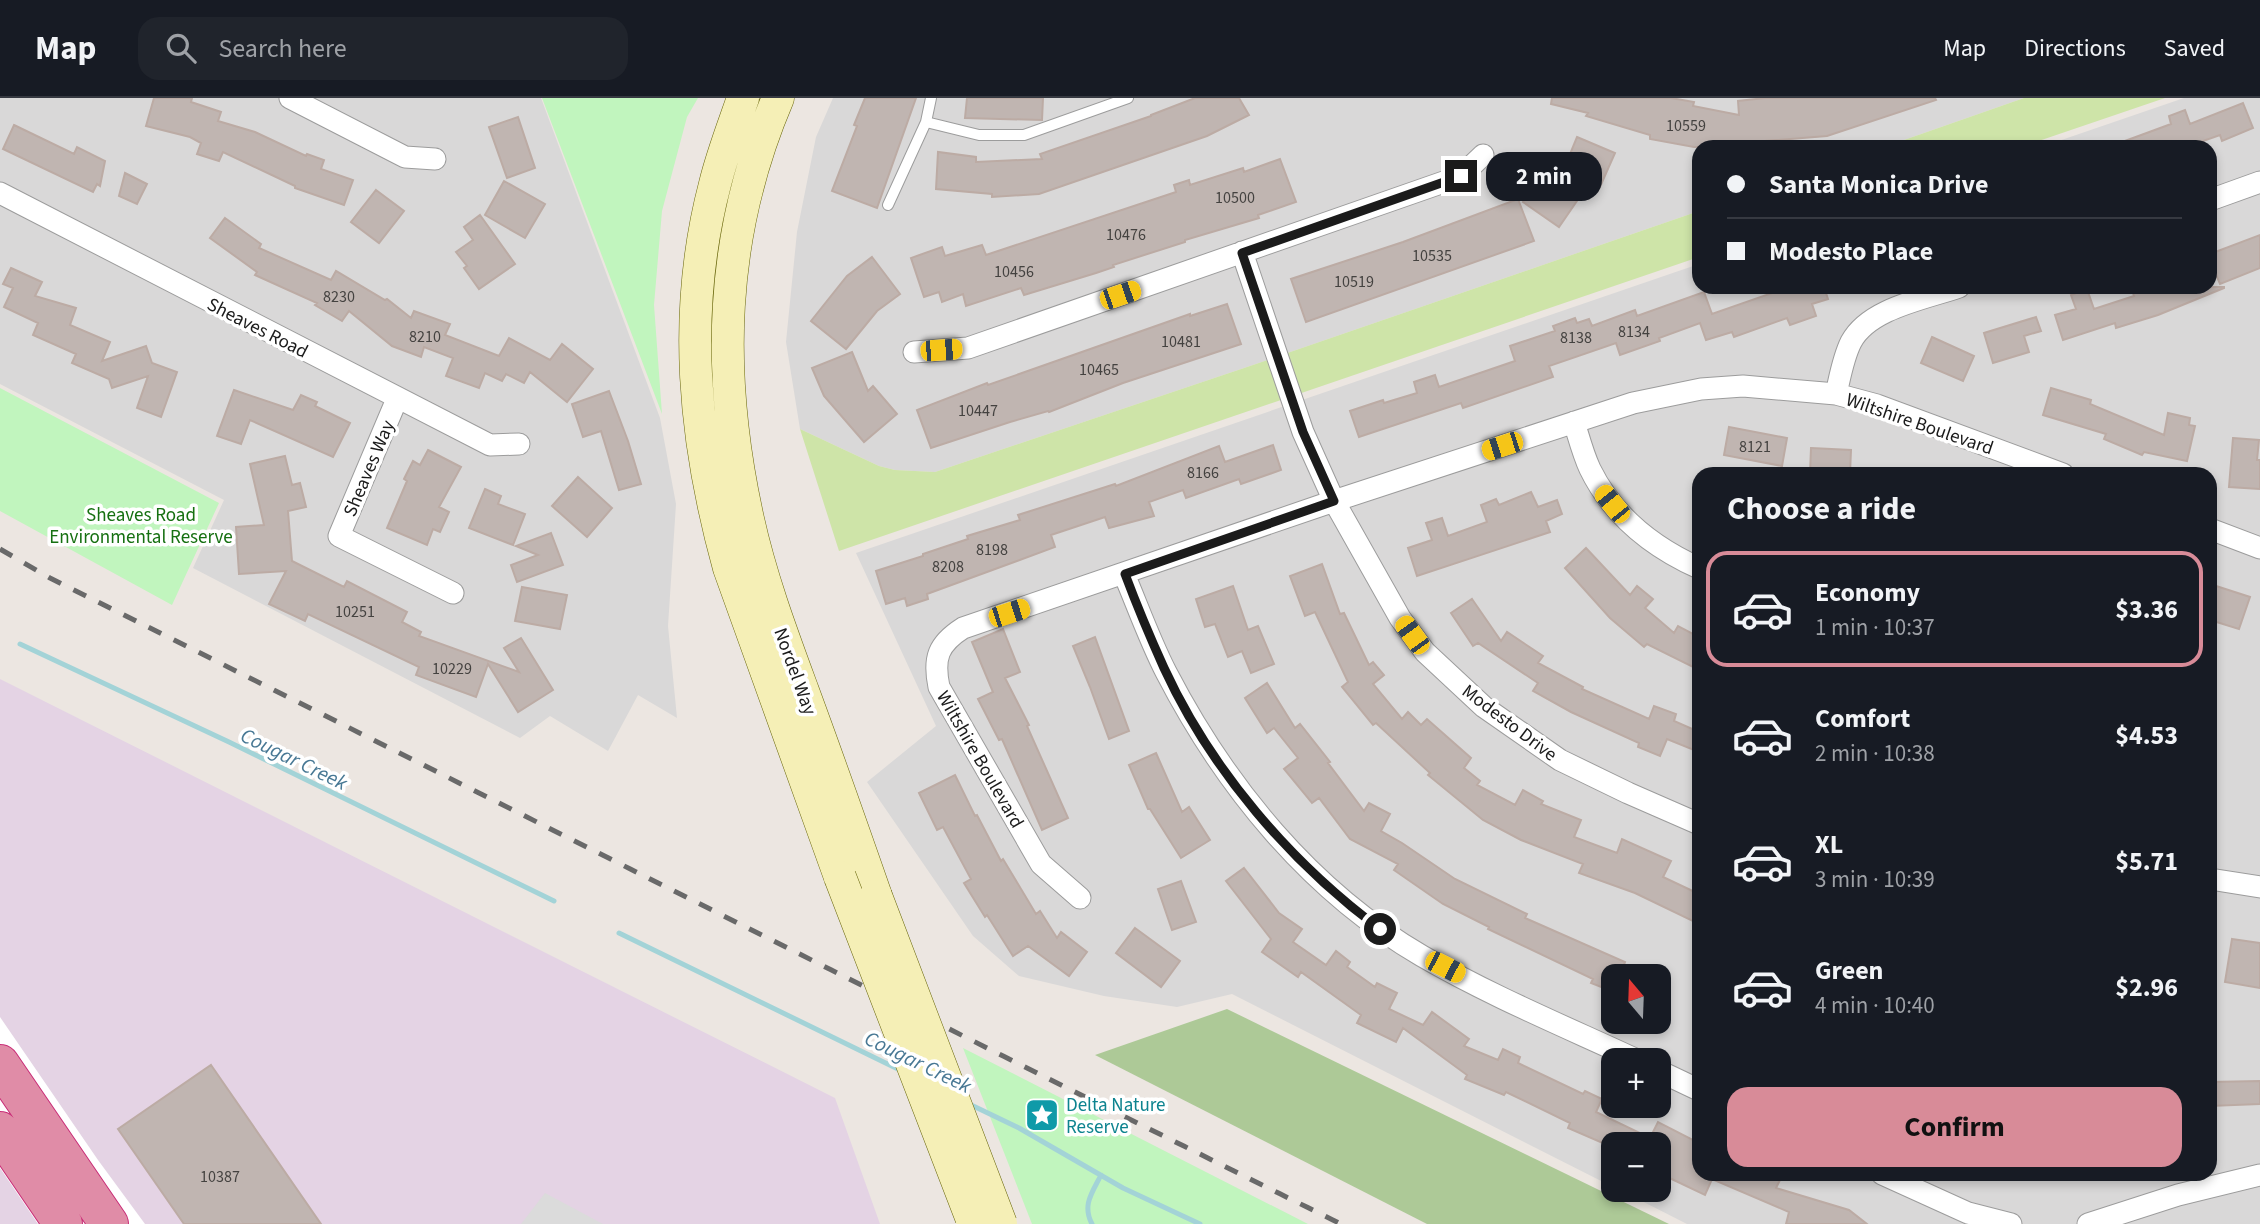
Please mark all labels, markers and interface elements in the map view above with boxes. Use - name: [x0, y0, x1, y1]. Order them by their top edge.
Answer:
- search box: [138, 17, 628, 80]
- text: Map: [35, 25, 96, 72]
- icon: search: [162, 29, 200, 67]
- text: Search here: [218, 30, 347, 67]
- text: Map: [1943, 31, 1986, 66]
- text: Directions: [2024, 31, 2126, 66]
- text: Saved: [2164, 31, 2225, 66]
- house number: 10559: [1666, 115, 1706, 137]
- callout: 2 min: [1486, 152, 1601, 200]
- route end: [1445, 160, 1477, 192]
- text: 2 min: [1516, 160, 1572, 193]
- text: Santa Monica Drive: [1769, 166, 1988, 203]
- house number: 10500: [1215, 187, 1255, 209]
- house number: 10476: [1106, 224, 1146, 246]
- text: Modesto Place: [1769, 233, 1933, 270]
- house number: 10535: [1412, 245, 1452, 267]
- house number: 10456: [994, 261, 1034, 283]
- house number: 10519: [1334, 271, 1374, 293]
- car: [1097, 278, 1144, 312]
- house number: 8230: [323, 286, 355, 308]
- street label: Sheaves Road: [202, 291, 312, 365]
- house number: 8134: [1618, 321, 1650, 343]
- house number: 8210: [409, 326, 441, 348]
- house number: 8138: [1560, 327, 1592, 349]
- house number: 10481: [1161, 331, 1201, 353]
- car: [920, 338, 963, 362]
- house number: 10465: [1079, 359, 1119, 381]
- street label: Wiltshire Boulevard: [1842, 387, 1997, 462]
- house number: 10447: [958, 400, 998, 422]
- street label: Sheaves Way: [337, 416, 402, 521]
- car: [1479, 430, 1526, 462]
- house number: 8121: [1739, 436, 1771, 458]
- house number: 8166: [1187, 462, 1219, 484]
- car: [1591, 481, 1634, 527]
- text: Choose a ride: [1727, 486, 1916, 532]
- park label: Sheaves Road Environmental Reserve: [49, 502, 233, 551]
- house number: 8198: [976, 539, 1008, 561]
- house number: 8208: [932, 556, 964, 578]
- text: Economy: [1815, 574, 1920, 611]
- icon: car: [1731, 578, 1794, 641]
- text: $3.36: [2115, 591, 2178, 628]
- car: [986, 597, 1033, 629]
- house number: 10251: [335, 601, 375, 623]
- text: 1 min · 10:37: [1815, 611, 1935, 644]
- car: [1392, 612, 1433, 658]
- street label: Nordel Way: [766, 624, 823, 719]
- house number: 10229: [432, 658, 472, 680]
- street label: Modesto Drive: [1456, 678, 1562, 768]
- street label: Wiltshire Boulevard: [929, 686, 1030, 833]
- text: Comfort: [1815, 700, 1910, 737]
- icon: car: [1731, 704, 1794, 767]
- text: $4.53: [2115, 717, 2178, 754]
- water label: Cougar Creek: [235, 720, 353, 798]
- text: 2 min · 10:38: [1815, 737, 1935, 770]
- text: XL: [1815, 826, 1843, 863]
- icon: car: [1731, 830, 1794, 893]
- text: $5.71: [2115, 843, 2178, 880]
- text: 3 min · 10:39: [1815, 863, 1935, 896]
- route start: [1364, 913, 1396, 945]
- car: [1422, 948, 1469, 986]
- text: Green: [1815, 952, 1883, 989]
- icon: car: [1731, 956, 1794, 1019]
- north arrow: [1601, 964, 1671, 1034]
- map controls: [1601, 964, 1671, 1202]
- text: $2.96: [2115, 969, 2178, 1006]
- text: 4 min · 10:40: [1815, 989, 1935, 1022]
- water label: Cougar Creek: [859, 1023, 977, 1101]
- button: +: [1601, 1048, 1671, 1118]
- button: Confirm: [1727, 1087, 2182, 1167]
- place label: Delta Nature Reserve: [1066, 1092, 1166, 1141]
- place icon: Delta Nature Reserve: [1023, 1096, 1061, 1134]
- button: −: [1601, 1132, 1671, 1202]
- house number: 10387: [200, 1166, 240, 1188]

